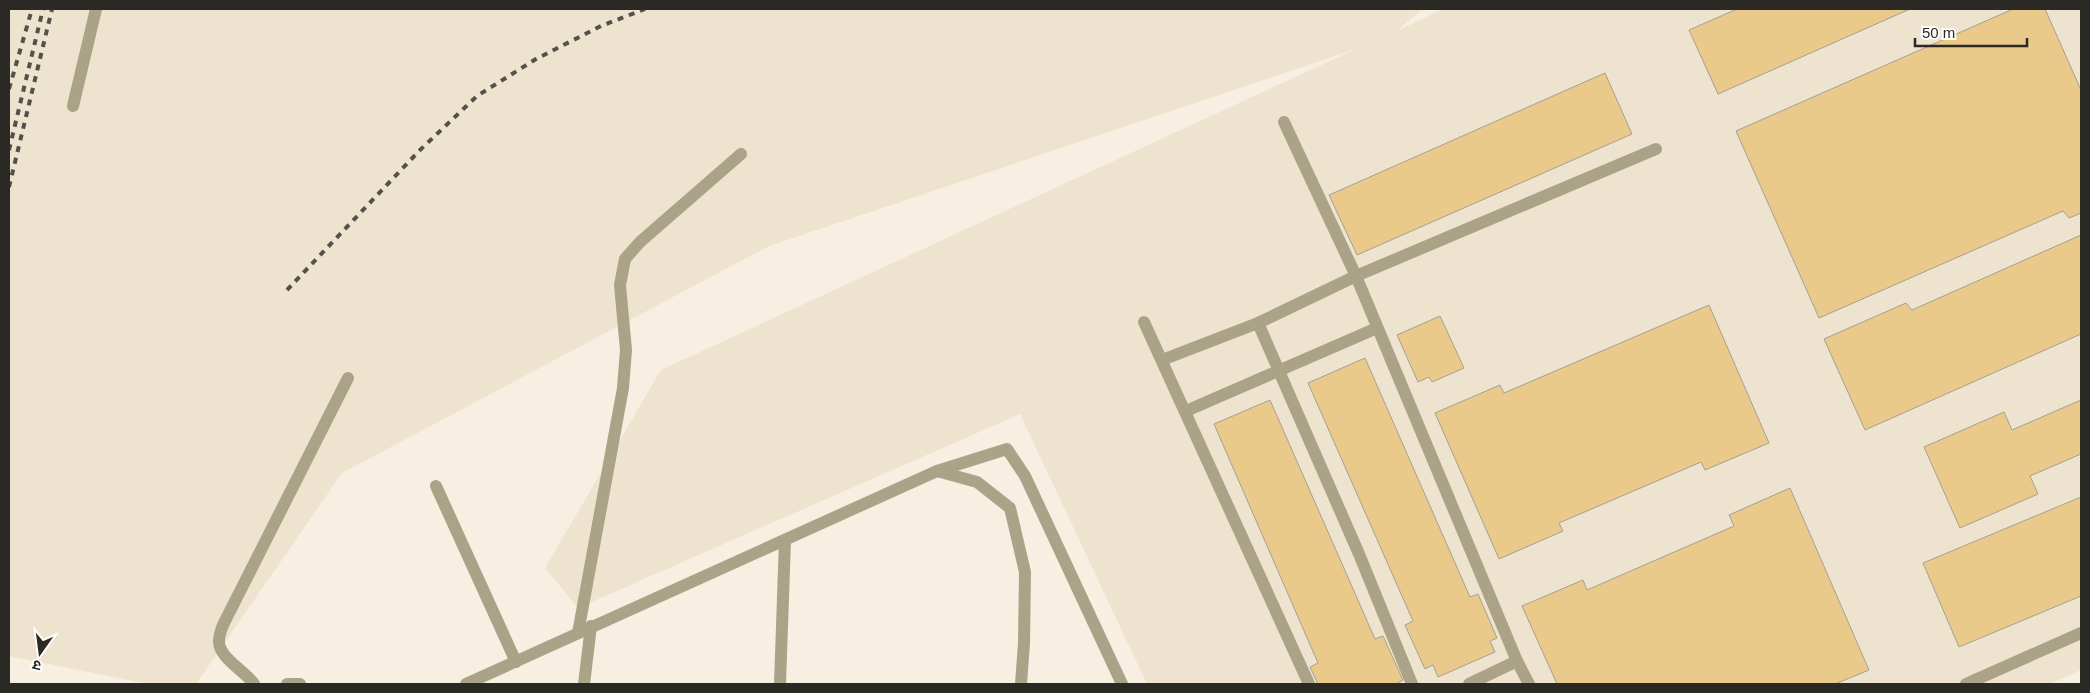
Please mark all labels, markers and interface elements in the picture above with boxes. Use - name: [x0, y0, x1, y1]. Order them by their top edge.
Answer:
- scale bar: [1915, 15, 2028, 47]
- text: 50 m: [1922, 24, 1955, 41]
- north arrow: [15, 628, 65, 678]
- text: उ: [30, 657, 43, 674]

